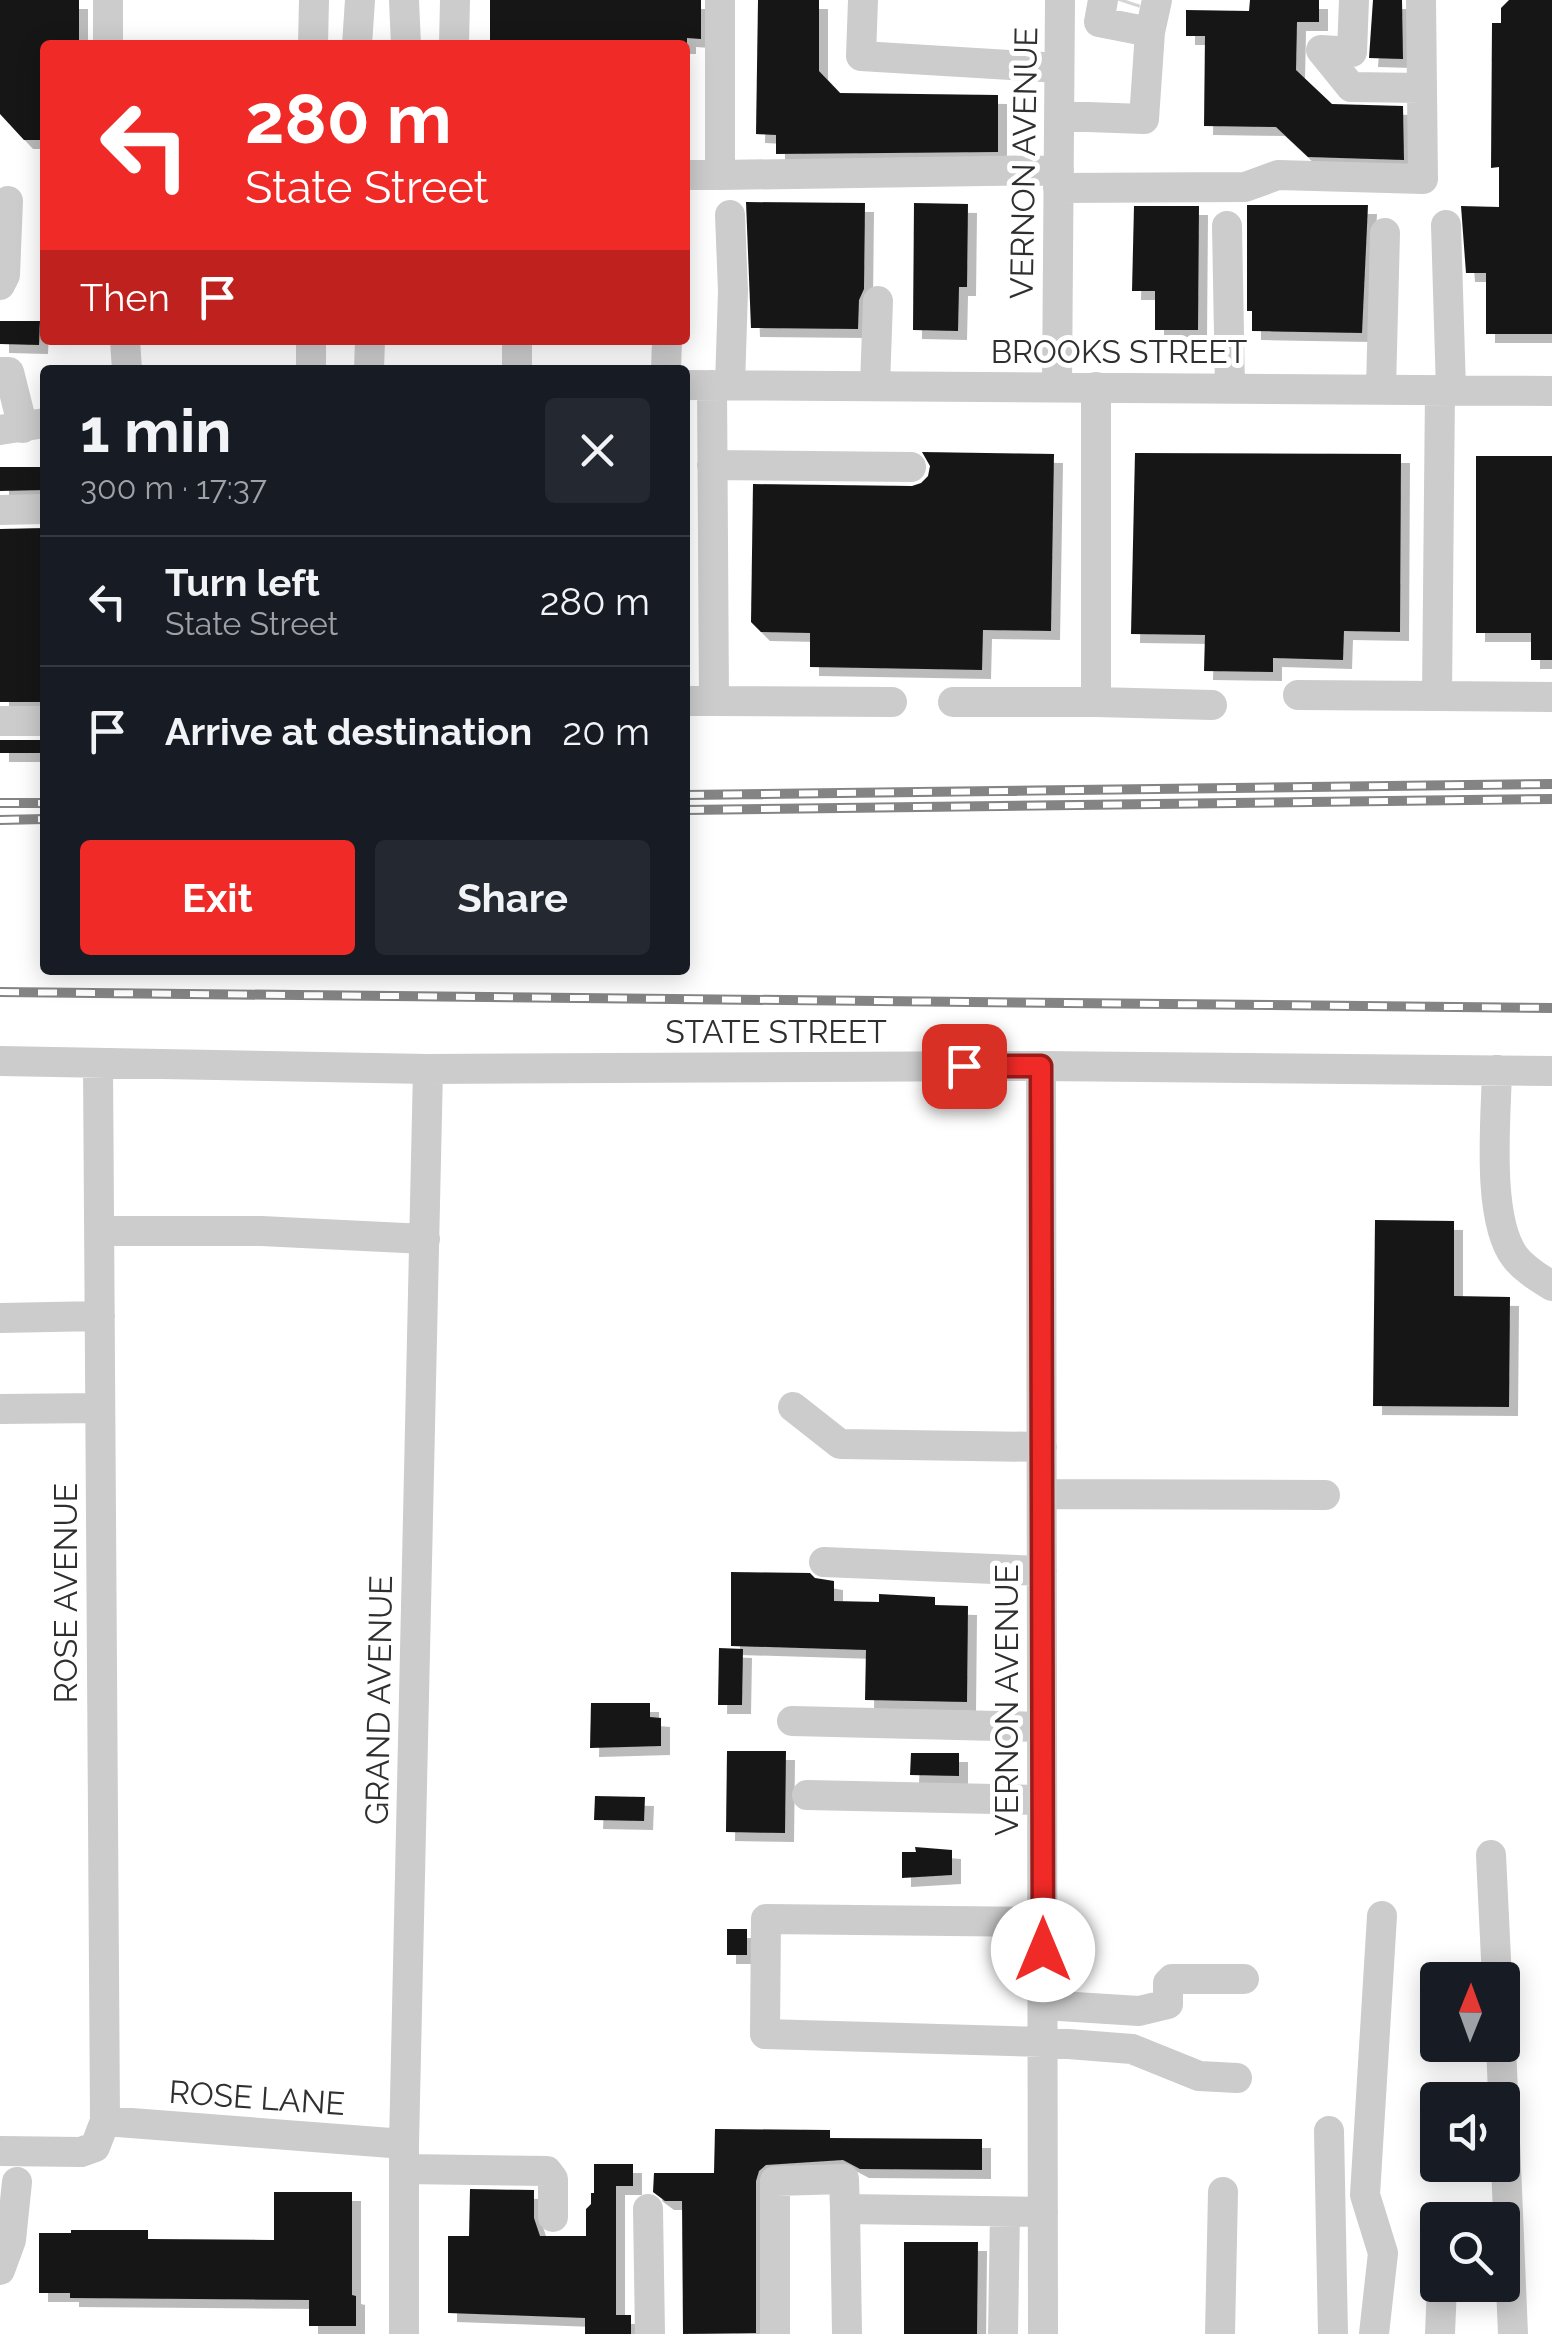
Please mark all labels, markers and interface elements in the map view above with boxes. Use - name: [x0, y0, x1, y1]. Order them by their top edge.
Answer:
- street label: VERNON AVENUE: [1003, 27, 1044, 299]
- text: 280 m: [245, 77, 452, 159]
- icon: left: [80, 80, 210, 210]
- text: State Street: [245, 161, 489, 214]
- icon: arrive: [190, 270, 245, 325]
- text: Then: [80, 275, 170, 320]
- street label: BROOKS STREET: [991, 333, 1247, 370]
- text: 1 min: [80, 396, 231, 466]
- button: close: [545, 398, 650, 503]
- text: 300 m · 17:37: [80, 469, 267, 506]
- text: Turn left: [165, 560, 320, 605]
- icon: left: [80, 574, 135, 629]
- text: 280 m: [540, 579, 650, 624]
- text: State Street: [165, 605, 338, 642]
- icon: arrive: [80, 704, 135, 759]
- text: Arrive at destination: [165, 709, 532, 754]
- text: 20 m: [562, 709, 650, 754]
- button: Exit: [80, 840, 355, 955]
- button: Share: [375, 840, 650, 955]
- street label: STATE STREET: [665, 1013, 887, 1050]
- pin: [922, 1024, 1007, 1109]
- icon: arrive: [937, 1039, 992, 1094]
- street label: ROSE AVENUE: [47, 1483, 84, 1703]
- street label: VERNON AVENUE: [988, 1564, 1025, 1836]
- street label: GRAND AVENUE: [358, 1575, 399, 1825]
- position arrow: [991, 1898, 1095, 2002]
- north arrow: [1420, 1962, 1520, 2062]
- map controls: [1420, 1962, 1520, 2302]
- street label: ROSE LANE: [168, 2073, 346, 2122]
- button: sound: [1420, 2082, 1520, 2182]
- button: search: [1420, 2202, 1520, 2302]

